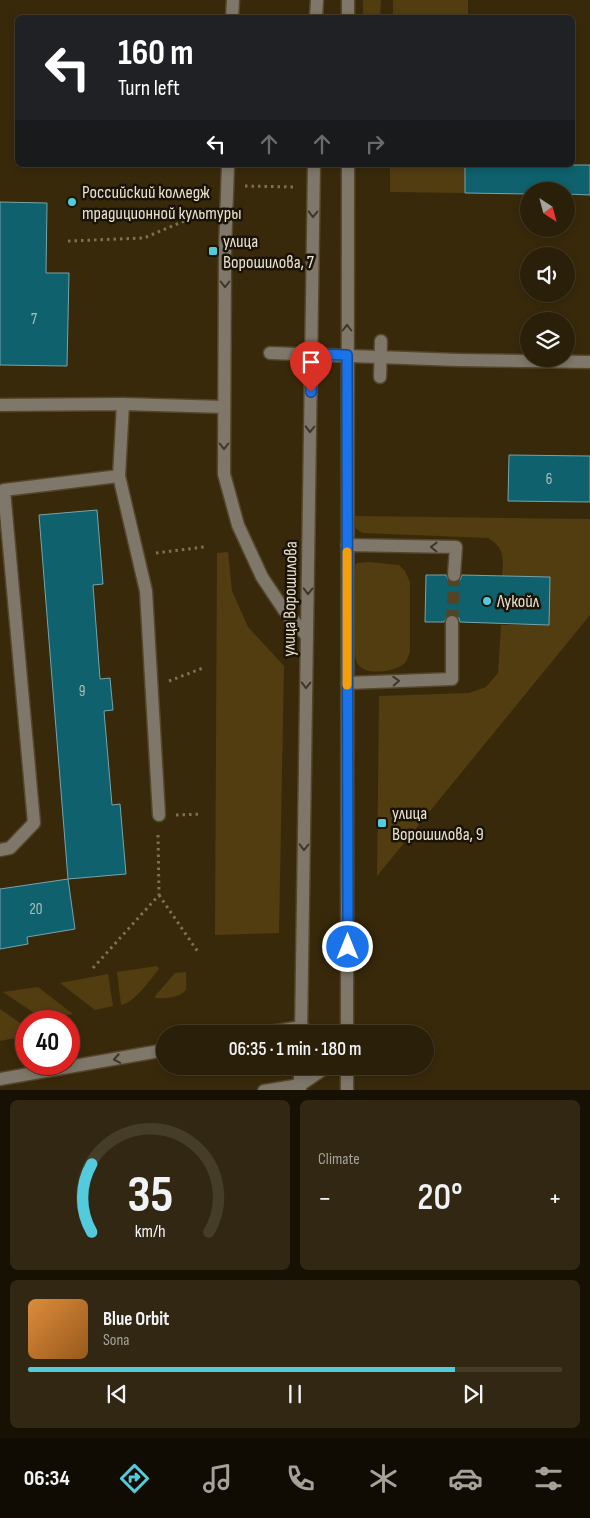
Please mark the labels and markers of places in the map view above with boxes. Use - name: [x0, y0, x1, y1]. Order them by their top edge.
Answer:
- place label: Российский колледж традиционной культуры: [82, 182, 242, 224]
- marker: Российский колледж традиционной культуры: [66, 196, 78, 208]
- place label: улица Ворошилова, 7: [223, 231, 315, 273]
- marker: улица Ворошилова, 7: [207, 245, 219, 257]
- pin: [290, 341, 332, 392]
- place label: Лукойл: [496, 591, 540, 612]
- marker: Лукойл: [481, 595, 493, 607]
- place label: улица Ворошилова, 9: [392, 803, 484, 845]
- marker: улица Ворошилова, 9: [376, 817, 388, 829]

